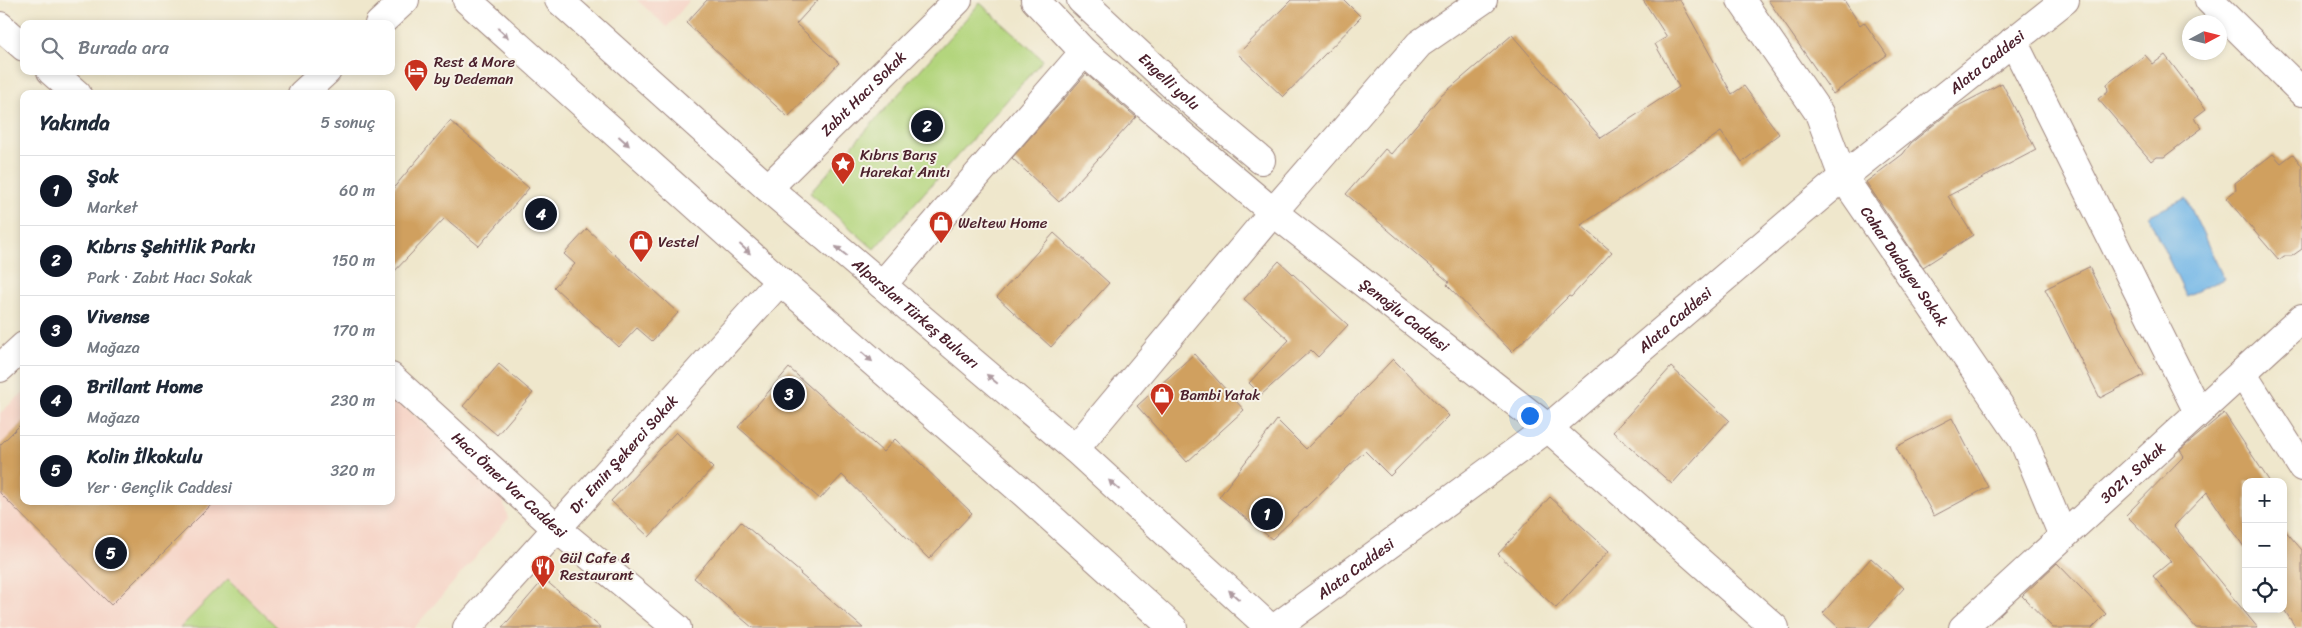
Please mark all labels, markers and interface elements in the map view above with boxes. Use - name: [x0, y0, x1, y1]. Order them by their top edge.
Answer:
- north arrow: [2182, 15, 2227, 60]
- search box: [20, 20, 395, 75]
- street label: Alata Caddesi: [1943, 23, 2031, 101]
- one-way arrow: [496, 27, 509, 38]
- text: Burada ara: [78, 31, 169, 64]
- icon: search: [38, 34, 66, 62]
- street label: Zabıt Hacı Sokak: [814, 45, 913, 143]
- street label: Engelli yolu: [1132, 46, 1206, 117]
- place label: Rest & More by Dedeman: [434, 49, 516, 92]
- hotel icon: Rest & More by Dedeman: [403, 58, 429, 92]
- text: Yakında: [40, 104, 110, 142]
- pin: 2: [911, 107, 943, 145]
- text: 5 sonuç: [320, 108, 375, 137]
- one-way arrow: [617, 135, 629, 147]
- place label: Kıbrıs Barış Harekat Anıtı: [860, 142, 950, 185]
- place icon: Kıbrıs Barış Harekat Anıtı: [830, 151, 856, 185]
- text: Şok: [87, 160, 119, 193]
- text: 1: [53, 176, 59, 205]
- text: 60 m: [339, 176, 375, 205]
- text: Market: [87, 193, 138, 222]
- pin: 4: [525, 195, 557, 233]
- street label: Cahar Dudayev Sokak: [1853, 201, 1955, 333]
- shop icon: Weltew Home: [928, 210, 954, 244]
- place label: Weltew Home: [958, 210, 1048, 236]
- shop icon: Vestel: [628, 229, 654, 263]
- place label: Vestel: [658, 229, 700, 255]
- text: Kıbrıs Şehitlik Parkı: [87, 230, 255, 263]
- one-way arrow: [738, 244, 751, 255]
- one-way arrow: [835, 245, 848, 256]
- text: 2: [51, 246, 61, 275]
- text: 150 m: [332, 246, 375, 275]
- street label: Alparslan Türkeş Bulvarı: [845, 251, 985, 376]
- text: Park · Zabıt Hacı Sokak: [87, 263, 253, 292]
- street label: Şenoğlu Caddesi: [1354, 271, 1456, 359]
- street label: Alata Caddesi: [1631, 280, 1719, 360]
- text: Vivense: [87, 300, 149, 333]
- text: 3: [52, 316, 60, 345]
- text: 170 m: [332, 316, 375, 345]
- text: Mağaza: [87, 333, 140, 362]
- one-way arrow: [860, 351, 873, 362]
- text: Brillant Home: [87, 370, 203, 403]
- one-way arrow: [986, 373, 999, 384]
- pin: 3: [773, 375, 805, 413]
- shop icon: Bambi Yatak: [1149, 382, 1175, 416]
- place label: Bambi Yatak: [1180, 382, 1261, 408]
- text: 4: [51, 386, 61, 415]
- text: 230 m: [330, 386, 375, 415]
- street label: Dr. Emin Şekerci Sokak: [563, 389, 685, 520]
- text: Mağaza: [87, 403, 140, 432]
- your location: [1517, 403, 1543, 429]
- street label: Hacı Ömer Var Caddesi: [445, 425, 573, 545]
- street label: 3021. Sokak: [2094, 436, 2172, 510]
- text: Kolin İlkokulu: [87, 440, 202, 473]
- text: 5: [51, 456, 61, 485]
- text: 320 m: [330, 456, 375, 485]
- text: Yer · Gençlik Caddesi: [87, 473, 232, 502]
- map controls: [2242, 478, 2287, 613]
- button: +: [2242, 478, 2287, 523]
- one-way arrow: [1108, 480, 1121, 491]
- pin: 1: [1251, 495, 1283, 533]
- button: −: [2242, 523, 2287, 568]
- street label: Alata Caddesi: [1310, 531, 1401, 607]
- pin: 5: [95, 534, 127, 572]
- place label: Gül Cafe & Restaurant: [560, 545, 635, 588]
- restaurant icon: Gül Cafe & Restaurant: [530, 554, 556, 588]
- button: locate: [2242, 568, 2287, 613]
- one-way arrow: [1229, 589, 1241, 601]

